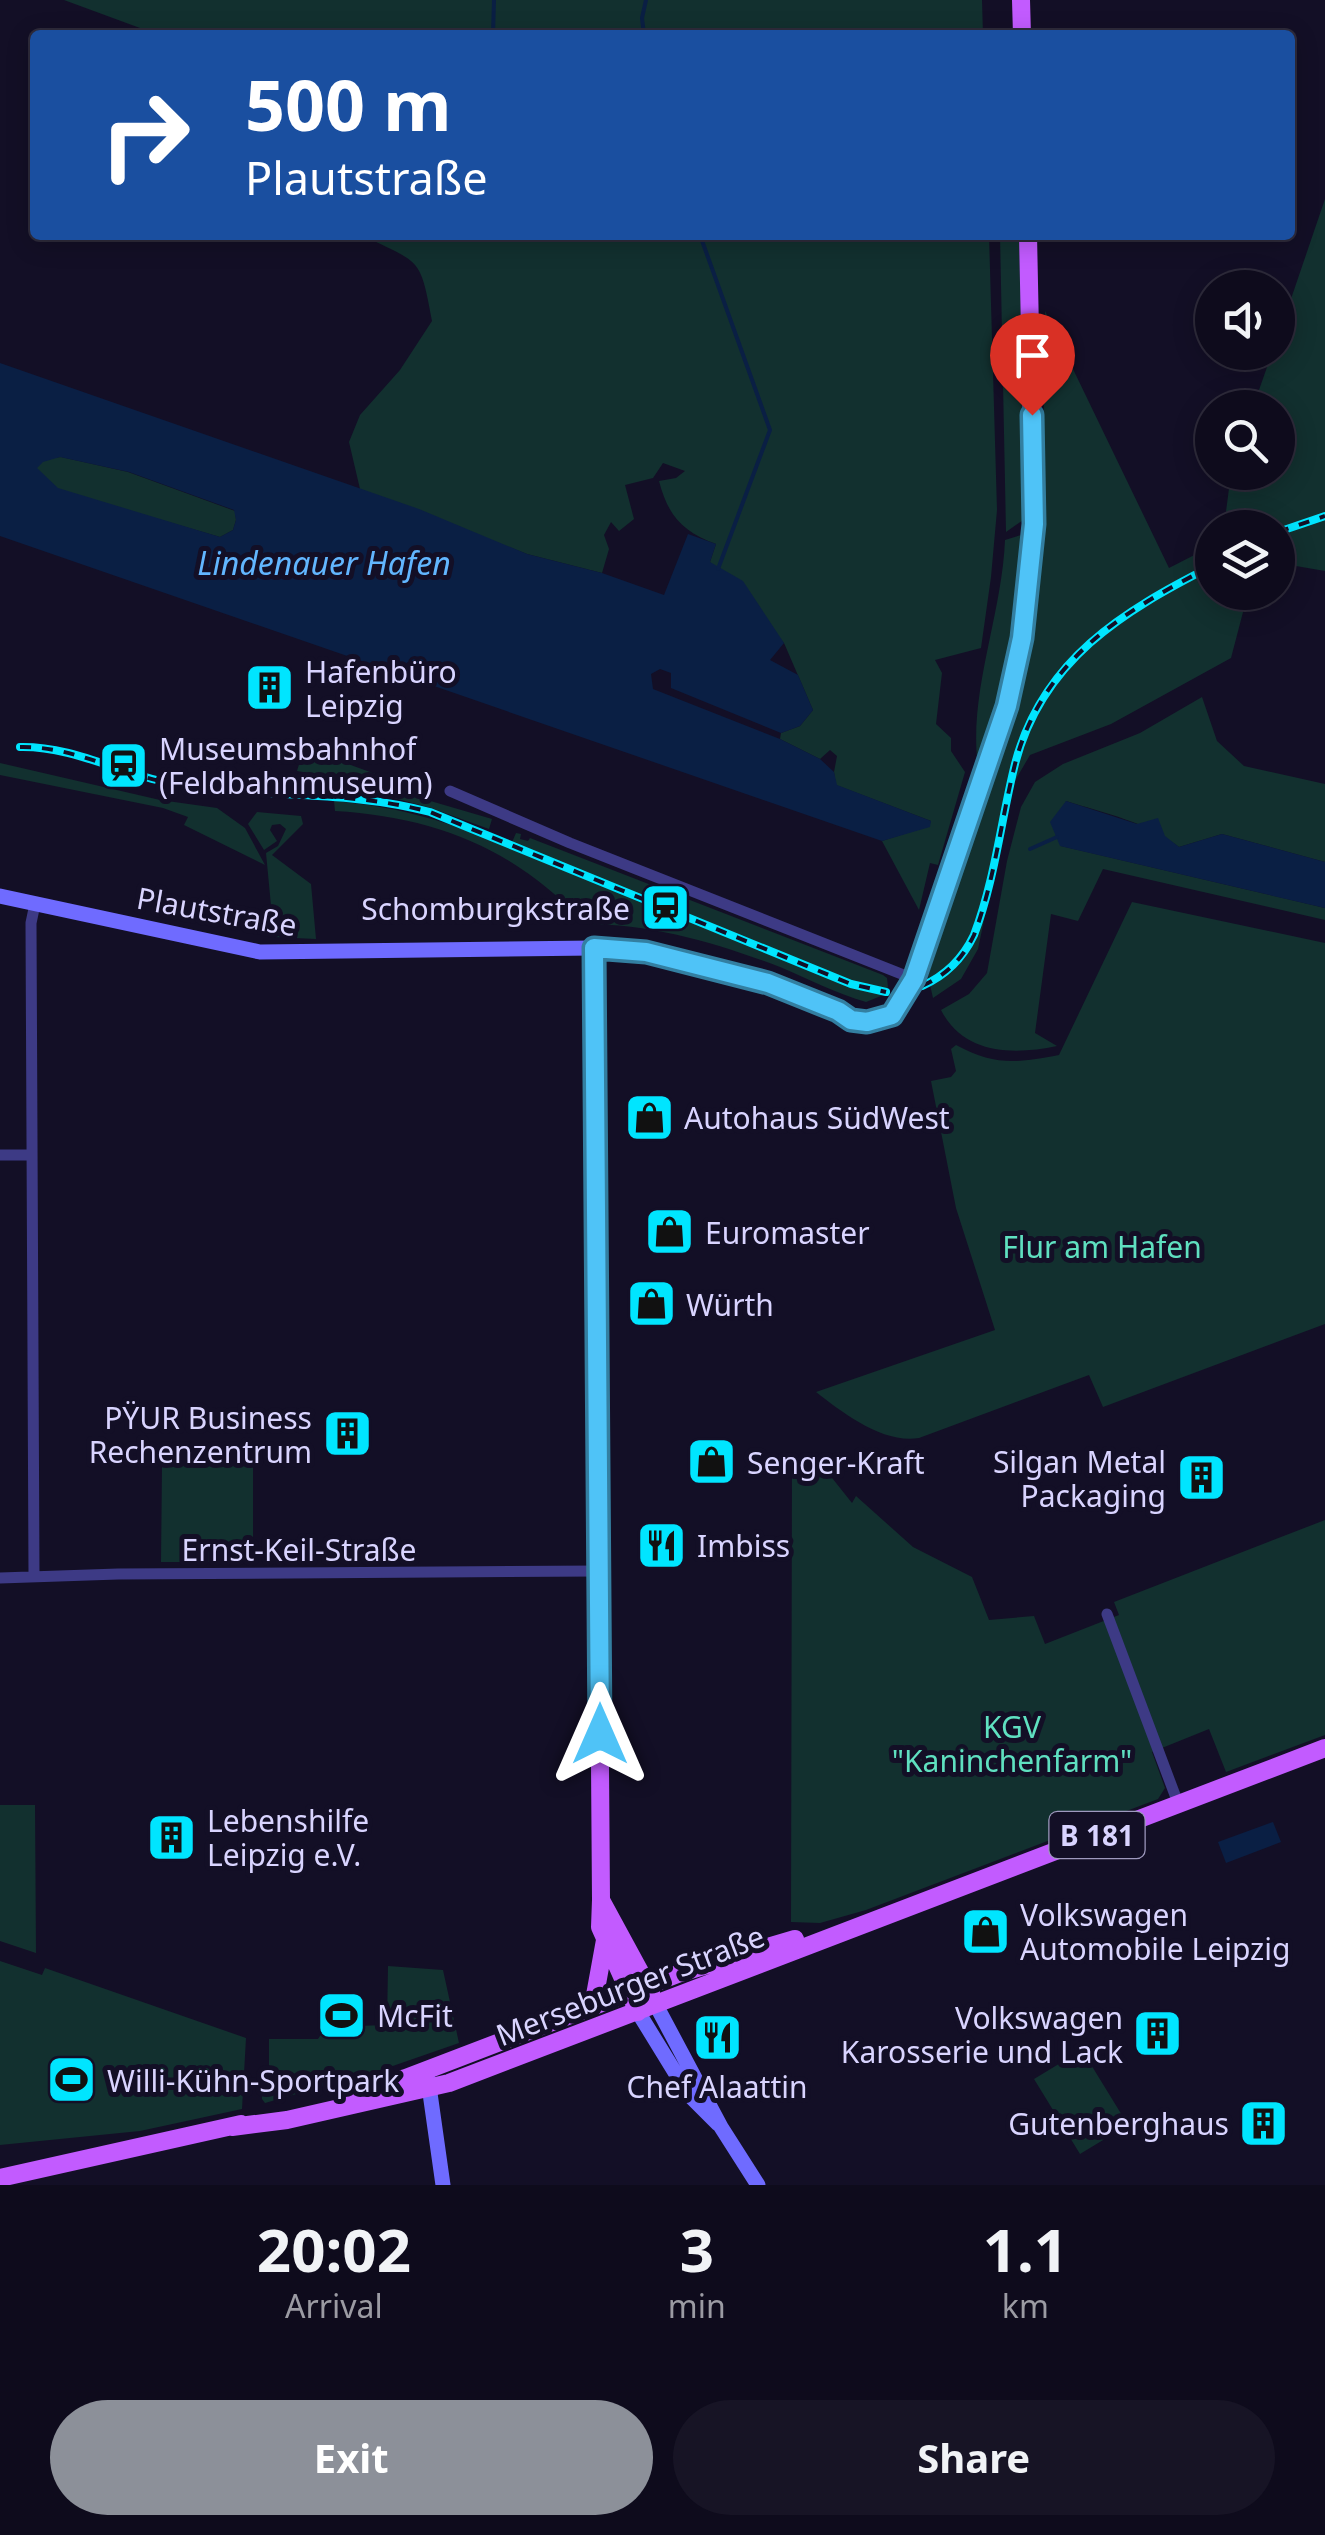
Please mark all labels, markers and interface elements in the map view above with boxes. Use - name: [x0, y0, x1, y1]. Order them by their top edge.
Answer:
- text: 500 m: [245, 56, 452, 152]
- icon: right: [80, 70, 210, 200]
- text: Plautstraße: [245, 147, 488, 208]
- map controls: [1195, 270, 1295, 610]
- button: sound: [1195, 270, 1295, 370]
- pin: [990, 313, 1075, 416]
- icon: arrive: [1005, 328, 1060, 383]
- button: search: [1195, 390, 1295, 490]
- button: layers: [1195, 510, 1295, 610]
- water label: Lindenauer Hafen: [197, 541, 451, 584]
- place label: Hafenbüro Leipzig: [305, 651, 457, 726]
- building icon: Hafenbüro Leipzig: [244, 662, 296, 714]
- place label: Museumsbahnhof (Feldbahnmuseum): [159, 728, 433, 803]
- station icon: Museumsbahnhof (Feldbahnmuseum): [98, 739, 150, 791]
- street label: Plautstraße: [134, 877, 300, 945]
- station icon: Schomburgkstraße: [639, 882, 691, 934]
- place label: Schomburgkstraße: [361, 888, 630, 929]
- shop icon: Autohaus SüdWest: [623, 1091, 675, 1143]
- place label: Autohaus SüdWest: [684, 1097, 950, 1138]
- shop icon: Euromaster: [644, 1206, 696, 1258]
- place label: Euromaster: [705, 1212, 870, 1253]
- park label: Flur am Hafen: [1002, 1226, 1202, 1267]
- shop icon: Würth: [625, 1278, 677, 1330]
- place label: Würth: [686, 1284, 774, 1325]
- place label: PŸUR Business Rechenzentrum: [89, 1397, 312, 1472]
- building icon: PŸUR Business Rechenzentrum: [321, 1408, 373, 1460]
- shop icon: Senger-Kraft: [686, 1436, 738, 1488]
- place label: Silgan Metal Packaging: [993, 1441, 1166, 1516]
- place label: Senger-Kraft: [747, 1442, 925, 1483]
- building icon: Silgan Metal Packaging: [1175, 1452, 1227, 1504]
- restaurant icon: Imbiss: [636, 1519, 688, 1571]
- place label: Imbiss: [697, 1525, 790, 1566]
- street label: Ernst-Keil-Straße: [182, 1529, 416, 1570]
- position arrow: [548, 1682, 652, 1786]
- park label: KGV "Kaninchenfarm": [892, 1706, 1132, 1781]
- place label: Lebenshilfe Leipzig e.V.: [207, 1800, 369, 1875]
- building icon: Lebenshilfe Leipzig e.V.: [146, 1811, 198, 1863]
- road number: B 181: [1050, 1812, 1144, 1858]
- place label: Volkswagen Automobile Leipzig: [1020, 1894, 1290, 1969]
- shop icon: Volkswagen Automobile Leipzig: [959, 1905, 1011, 1957]
- street label: Merseburger Straße: [490, 1915, 770, 2055]
- sports icon: McFit: [316, 1989, 368, 2041]
- place label: McFit: [377, 1995, 453, 2036]
- place label: Volkswagen Karosserie und Lack: [841, 1997, 1123, 2072]
- building icon: Volkswagen Karosserie und Lack: [1132, 2008, 1184, 2060]
- restaurant icon: Chef Alaattin: [691, 2011, 743, 2063]
- sports icon: Willi-Kühn-Sportpark: [46, 2054, 98, 2106]
- place label: Willi-Kühn-Sportpark: [107, 2060, 399, 2101]
- place label: Chef Alaattin: [626, 2066, 808, 2107]
- building icon: Gutenberghaus: [1238, 2097, 1290, 2149]
- place label: Gutenberghaus: [1008, 2103, 1229, 2144]
- text: 20:02: [257, 2208, 411, 2290]
- text: 3: [680, 2208, 714, 2290]
- text: 1.1: [983, 2208, 1068, 2290]
- text: Arrival: [285, 2284, 383, 2327]
- text: min: [668, 2284, 726, 2327]
- text: km: [1002, 2284, 1049, 2327]
- button: Exit: [50, 2400, 653, 2515]
- button: Share: [673, 2400, 1275, 2515]

